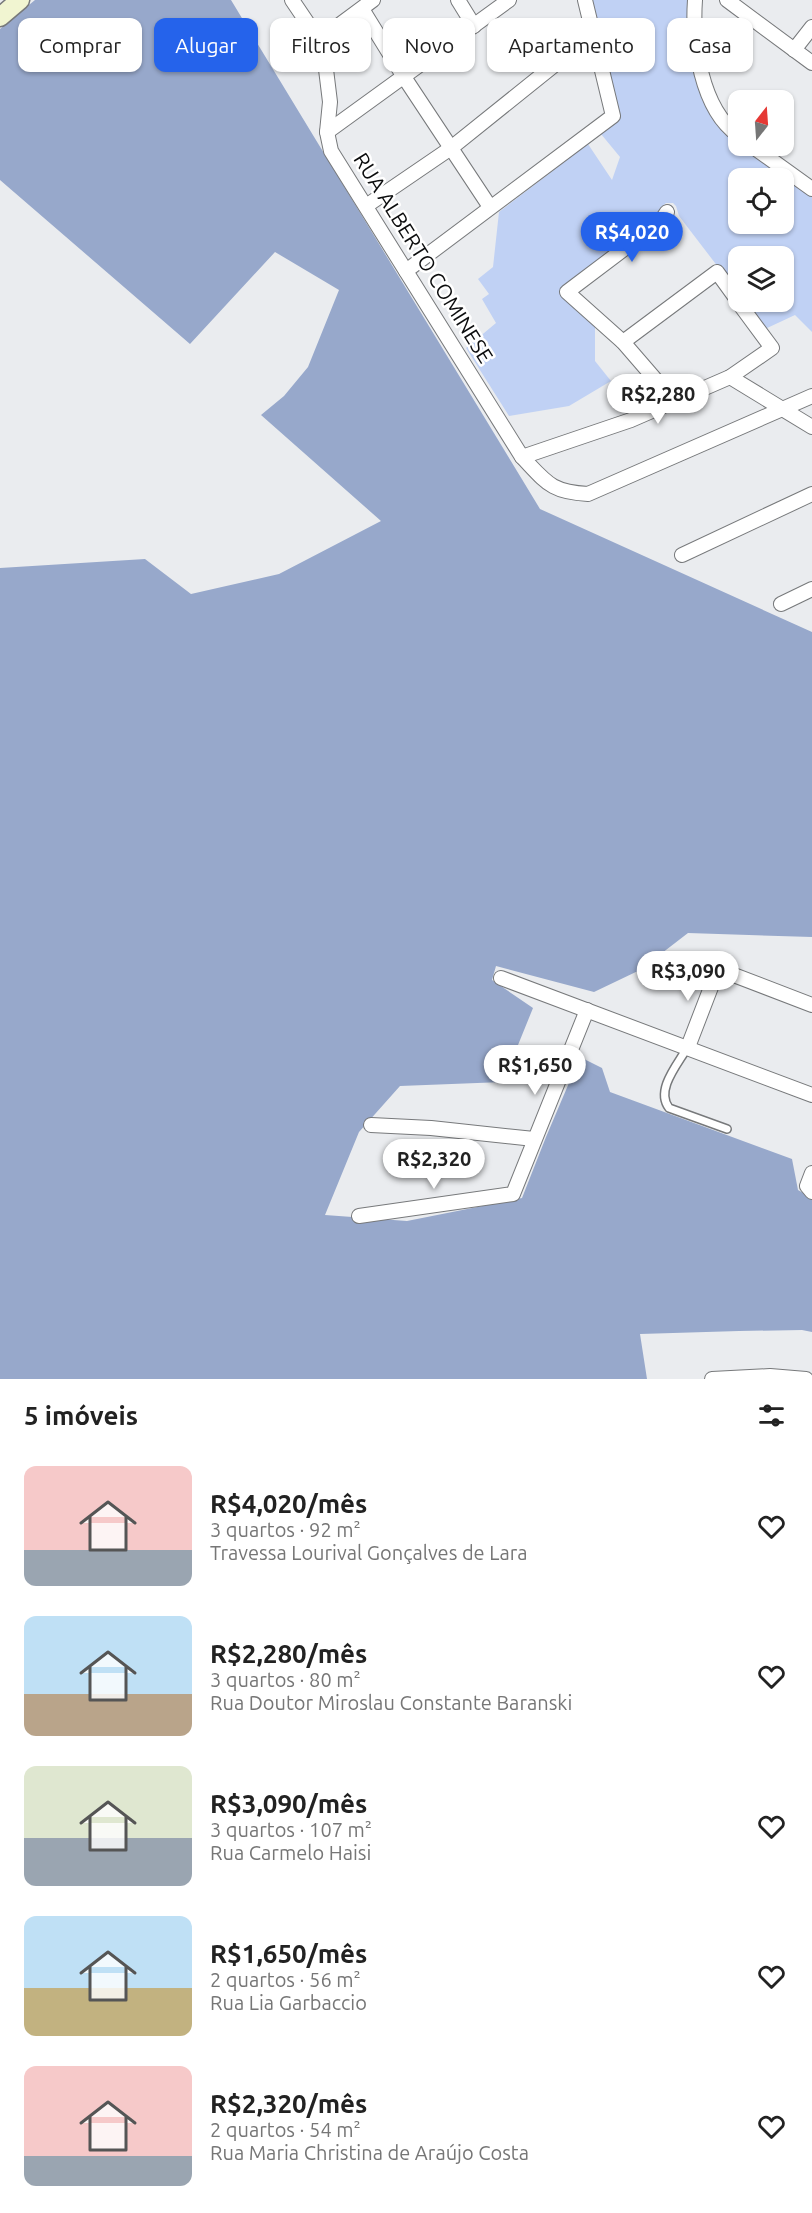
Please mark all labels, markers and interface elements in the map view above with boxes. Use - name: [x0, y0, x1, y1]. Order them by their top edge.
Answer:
- chip: Comprar: [18, 18, 142, 72]
- chip: Alugar: [154, 18, 258, 72]
- chip: Filtros: [270, 18, 371, 72]
- chip: Novo: [383, 18, 475, 72]
- chip: Apartamento: [487, 18, 655, 72]
- chip: Casa: [667, 18, 753, 72]
- north arrow: [728, 90, 794, 156]
- map controls: [728, 90, 794, 312]
- street label: RUA ALBERTO COMINESE: [349, 148, 498, 367]
- button: locate: [728, 168, 794, 234]
- pin: R$4,020: [577, 212, 687, 263]
- text: R$4,020: [595, 220, 669, 243]
- button: layers: [728, 246, 794, 312]
- pin: R$2,280: [603, 374, 713, 425]
- text: R$2,280: [621, 382, 695, 405]
- pin: R$3,090: [633, 951, 743, 1002]
- text: R$3,090: [651, 959, 725, 982]
- pin: R$1,650: [480, 1045, 590, 1096]
- text: R$1,650: [498, 1053, 572, 1076]
- pin: R$2,320: [379, 1139, 489, 1190]
- text: R$2,320: [397, 1147, 471, 1170]
- icon: filters: [755, 1399, 788, 1432]
- text: 5 imóveis: [24, 1401, 138, 1430]
- text: R$4,020/mês: [210, 1489, 367, 1518]
- icon: home: [72, 1490, 144, 1562]
- icon: heart: [755, 1510, 788, 1543]
- text: 3 quartos · 92 m²: [210, 1518, 361, 1541]
- text: Travessa Lourival Gonçalves de Lara: [210, 1541, 528, 1564]
- text: R$2,280/mês: [210, 1639, 367, 1668]
- icon: home: [72, 1640, 144, 1712]
- icon: heart: [755, 1660, 788, 1693]
- text: 3 quartos · 80 m²: [210, 1668, 361, 1691]
- text: Rua Doutor Miroslau Constante Baranski: [210, 1691, 572, 1714]
- text: R$3,090/mês: [210, 1789, 367, 1818]
- icon: home: [72, 1790, 144, 1862]
- icon: heart: [755, 1810, 788, 1843]
- text: 3 quartos · 107 m²: [210, 1818, 372, 1841]
- text: Rua Carmelo Haisi: [210, 1841, 371, 1864]
- text: R$1,650/mês: [210, 1939, 367, 1968]
- icon: home: [72, 1940, 144, 2012]
- icon: heart: [755, 1960, 788, 1993]
- text: 2 quartos · 56 m²: [210, 1968, 361, 1991]
- text: Rua Lia Garbaccio: [210, 1991, 367, 2014]
- text: R$2,320/mês: [210, 2089, 367, 2118]
- icon: home: [72, 2090, 144, 2162]
- icon: heart: [755, 2110, 788, 2143]
- text: 2 quartos · 54 m²: [210, 2118, 361, 2141]
- text: Rua Maria Christina de Araújo Costa: [210, 2141, 529, 2164]

